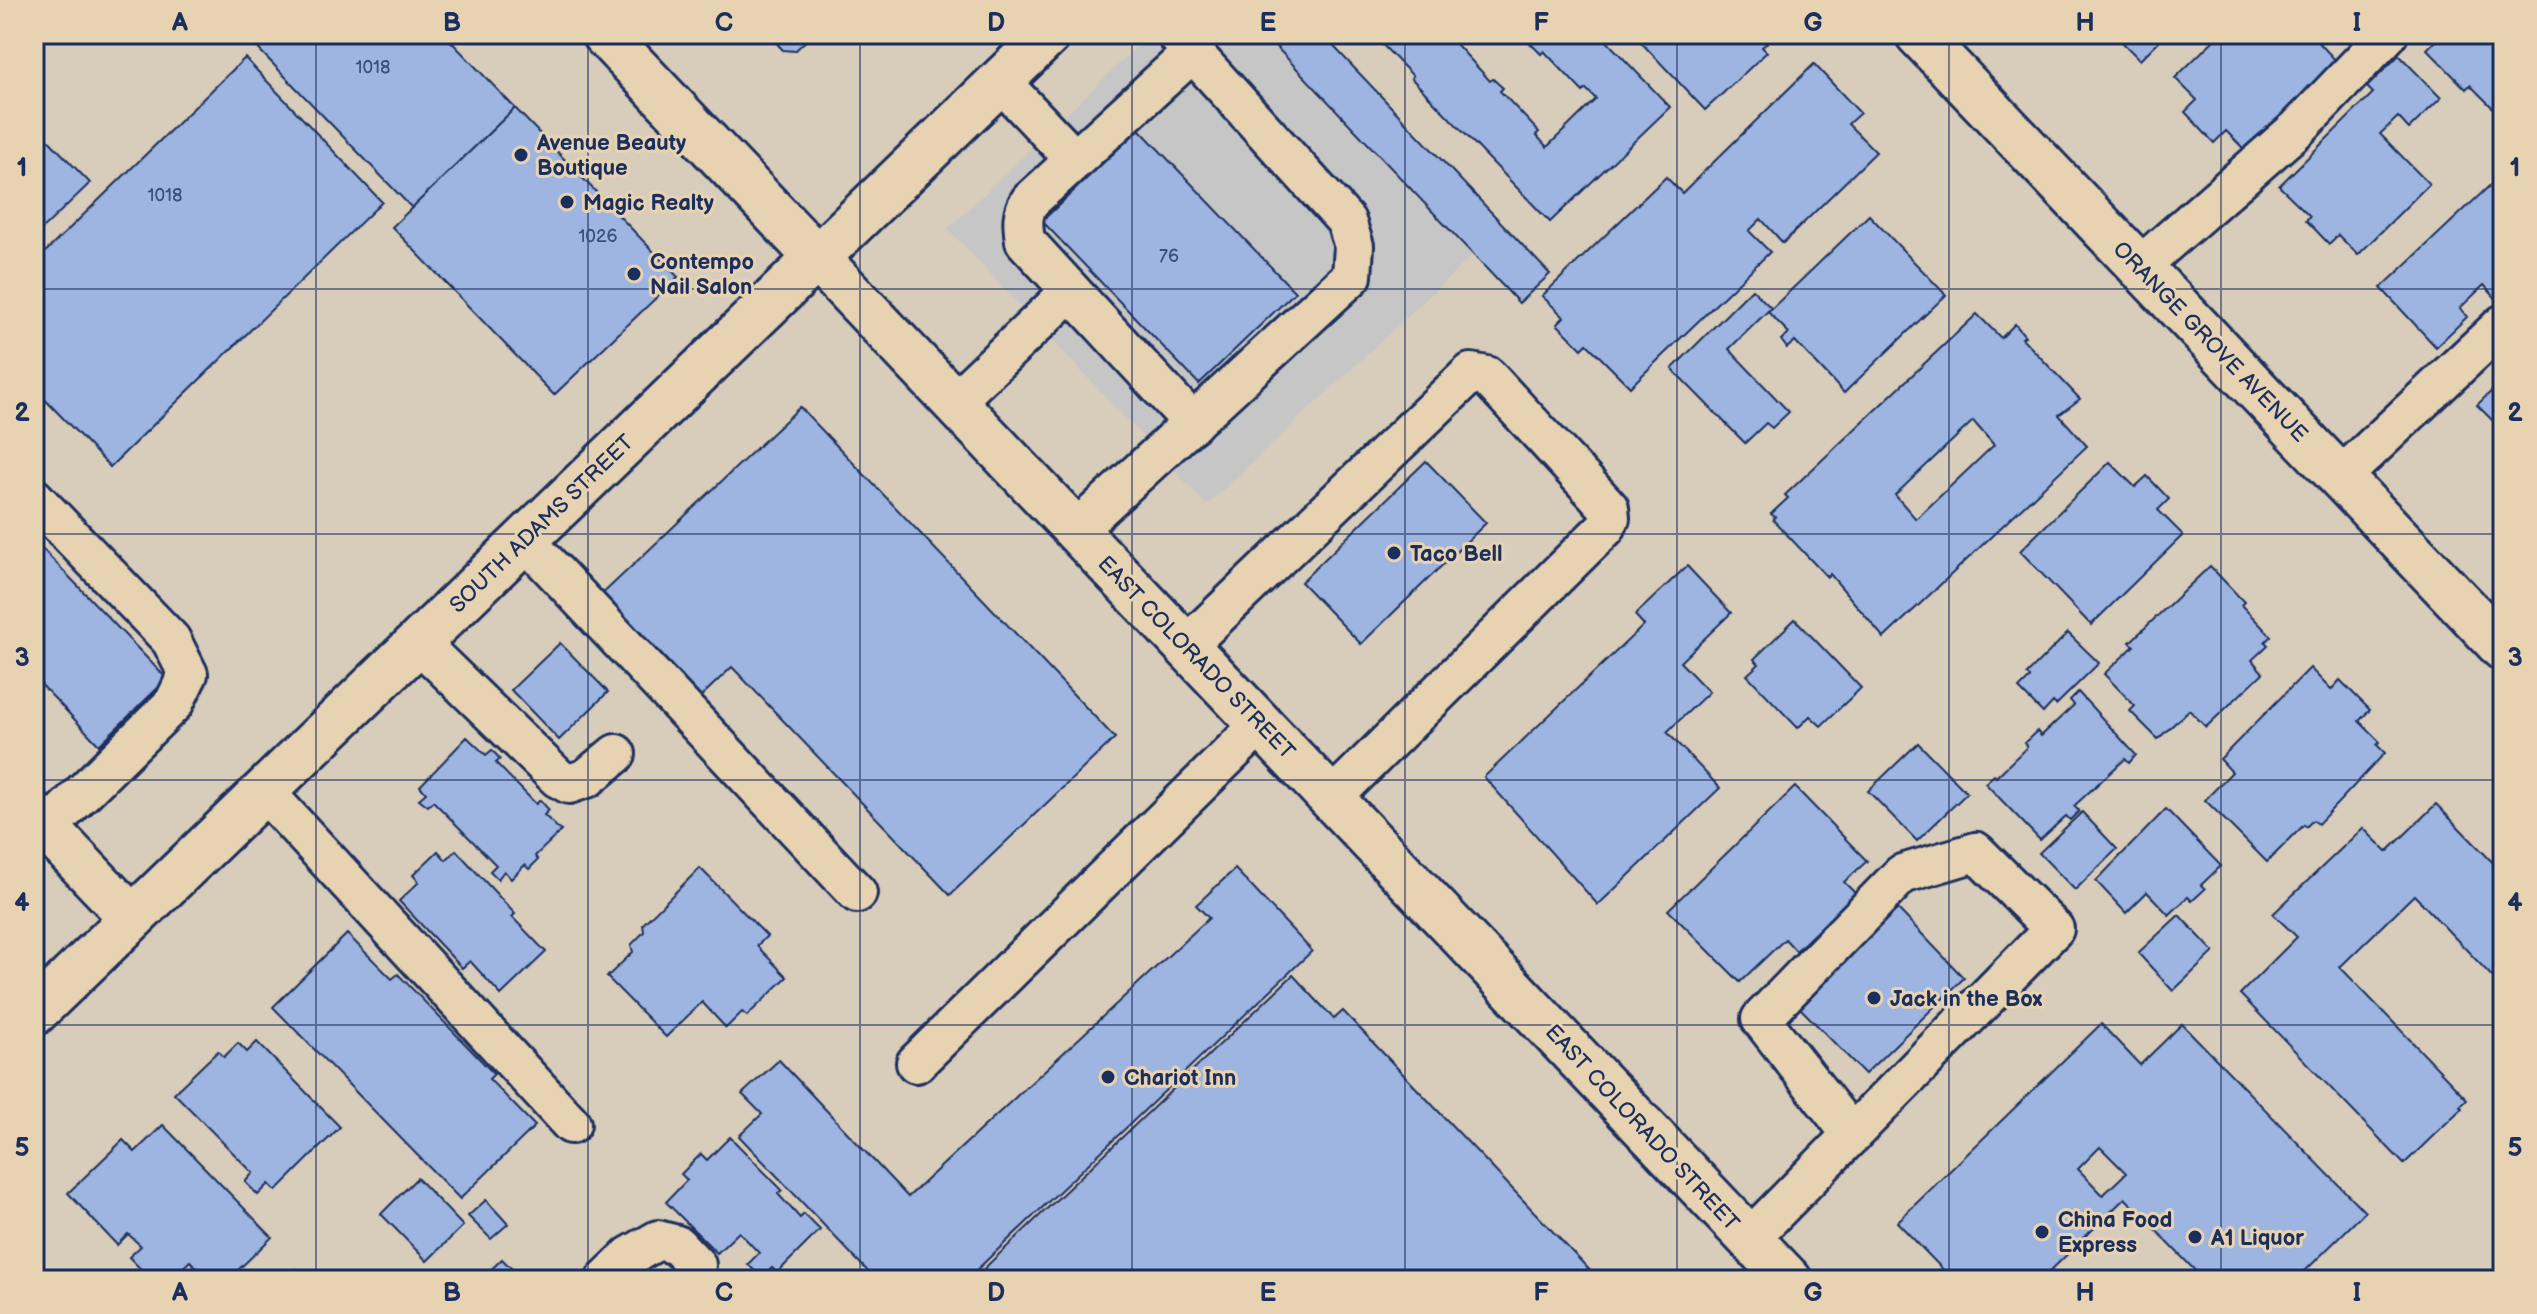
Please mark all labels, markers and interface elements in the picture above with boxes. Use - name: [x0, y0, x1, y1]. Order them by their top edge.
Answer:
- text: A: [171, 8, 188, 39]
- text: B: [443, 8, 461, 39]
- text: C: [715, 8, 733, 39]
- text: D: [987, 8, 1005, 39]
- text: E: [1260, 8, 1277, 39]
- text: F: [1533, 8, 1549, 39]
- text: G: [1803, 8, 1823, 39]
- text: H: [2075, 8, 2095, 39]
- text: I: [2353, 8, 2361, 39]
- house number: 1018: [355, 57, 391, 78]
- place label: Avenue Beauty Boutique: [536, 130, 686, 182]
- marker: Avenue Beauty Boutique: [512, 146, 530, 164]
- text: 1: [17, 153, 27, 184]
- text: 1: [2510, 153, 2520, 184]
- house number: 1018: [147, 185, 183, 206]
- place label: Magic Realty: [583, 190, 714, 217]
- marker: Magic Realty: [558, 193, 576, 211]
- house number: 1026: [578, 226, 618, 247]
- street label: ORANGE GROVE AVENUE: [2107, 236, 2313, 448]
- house number: 76: [1159, 246, 1179, 267]
- place label: Contempo Nail Salon: [650, 249, 754, 301]
- marker: Contempo Nail Salon: [625, 265, 643, 283]
- text: 2: [14, 398, 30, 429]
- text: 2: [2507, 398, 2523, 429]
- street label: SOUTH ADAMS STREET: [444, 429, 640, 619]
- place label: Taco Bell: [1410, 541, 1502, 568]
- marker: Taco Bell: [1385, 544, 1403, 562]
- street label: EAST COLORADO STREET: [1092, 551, 1300, 765]
- text: 3: [14, 643, 30, 674]
- text: 3: [2507, 643, 2523, 674]
- text: 4: [14, 888, 30, 919]
- text: 4: [2507, 888, 2523, 919]
- place label: Jack in the Box: [1890, 986, 2043, 1013]
- marker: Jack in the Box: [1865, 989, 1883, 1007]
- street label: EAST COLORADO STREET: [1539, 1019, 1745, 1237]
- place label: Chariot Inn: [1124, 1065, 1236, 1092]
- marker: Chariot Inn: [1099, 1068, 1117, 1086]
- text: 5: [14, 1133, 30, 1164]
- text: 5: [2507, 1133, 2523, 1164]
- place label: China Food Express: [2058, 1207, 2172, 1259]
- marker: China Food Express: [2033, 1223, 2051, 1241]
- place label: A1 Liquor: [2210, 1225, 2304, 1252]
- marker: A1 Liquor: [2186, 1228, 2204, 1246]
- text: A: [171, 1278, 188, 1309]
- text: B: [443, 1278, 461, 1309]
- text: C: [715, 1278, 733, 1309]
- text: D: [987, 1278, 1005, 1309]
- text: E: [1260, 1278, 1277, 1309]
- text: F: [1533, 1278, 1549, 1309]
- text: G: [1803, 1278, 1823, 1309]
- text: H: [2075, 1278, 2095, 1309]
- text: I: [2353, 1278, 2361, 1309]

